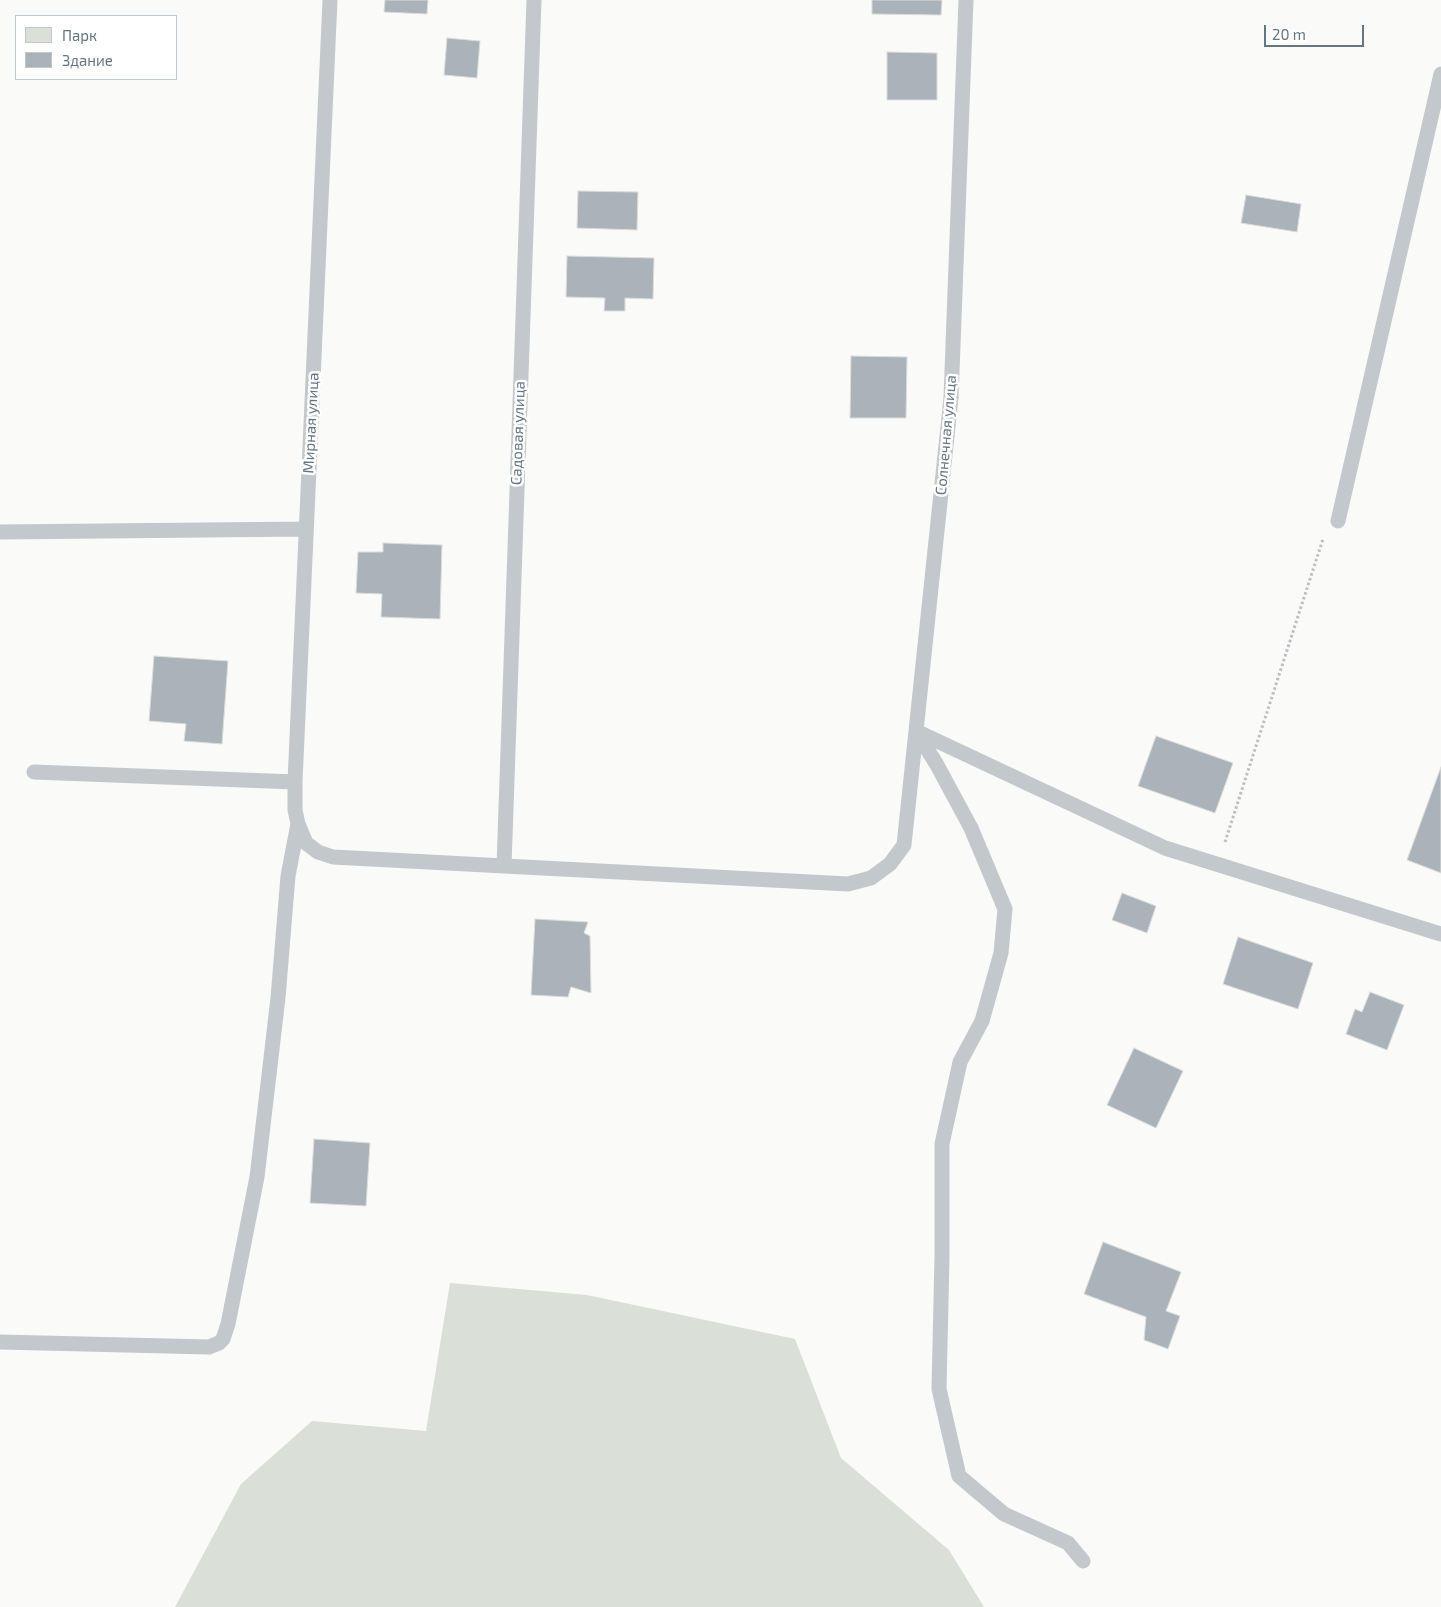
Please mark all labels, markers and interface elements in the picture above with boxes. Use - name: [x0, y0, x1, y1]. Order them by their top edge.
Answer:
- legend: [15, 15, 178, 80]
- scale bar: [1266, 15, 1366, 47]
- text: 20 m: [1272, 25, 1306, 43]
- text: Парк: [62, 26, 97, 44]
- text: Здание: [62, 51, 113, 69]
- street label: Мирная улица: [299, 372, 323, 474]
- street label: Солнечная улица: [932, 374, 960, 496]
- street label: Садовая улица: [507, 381, 529, 485]

